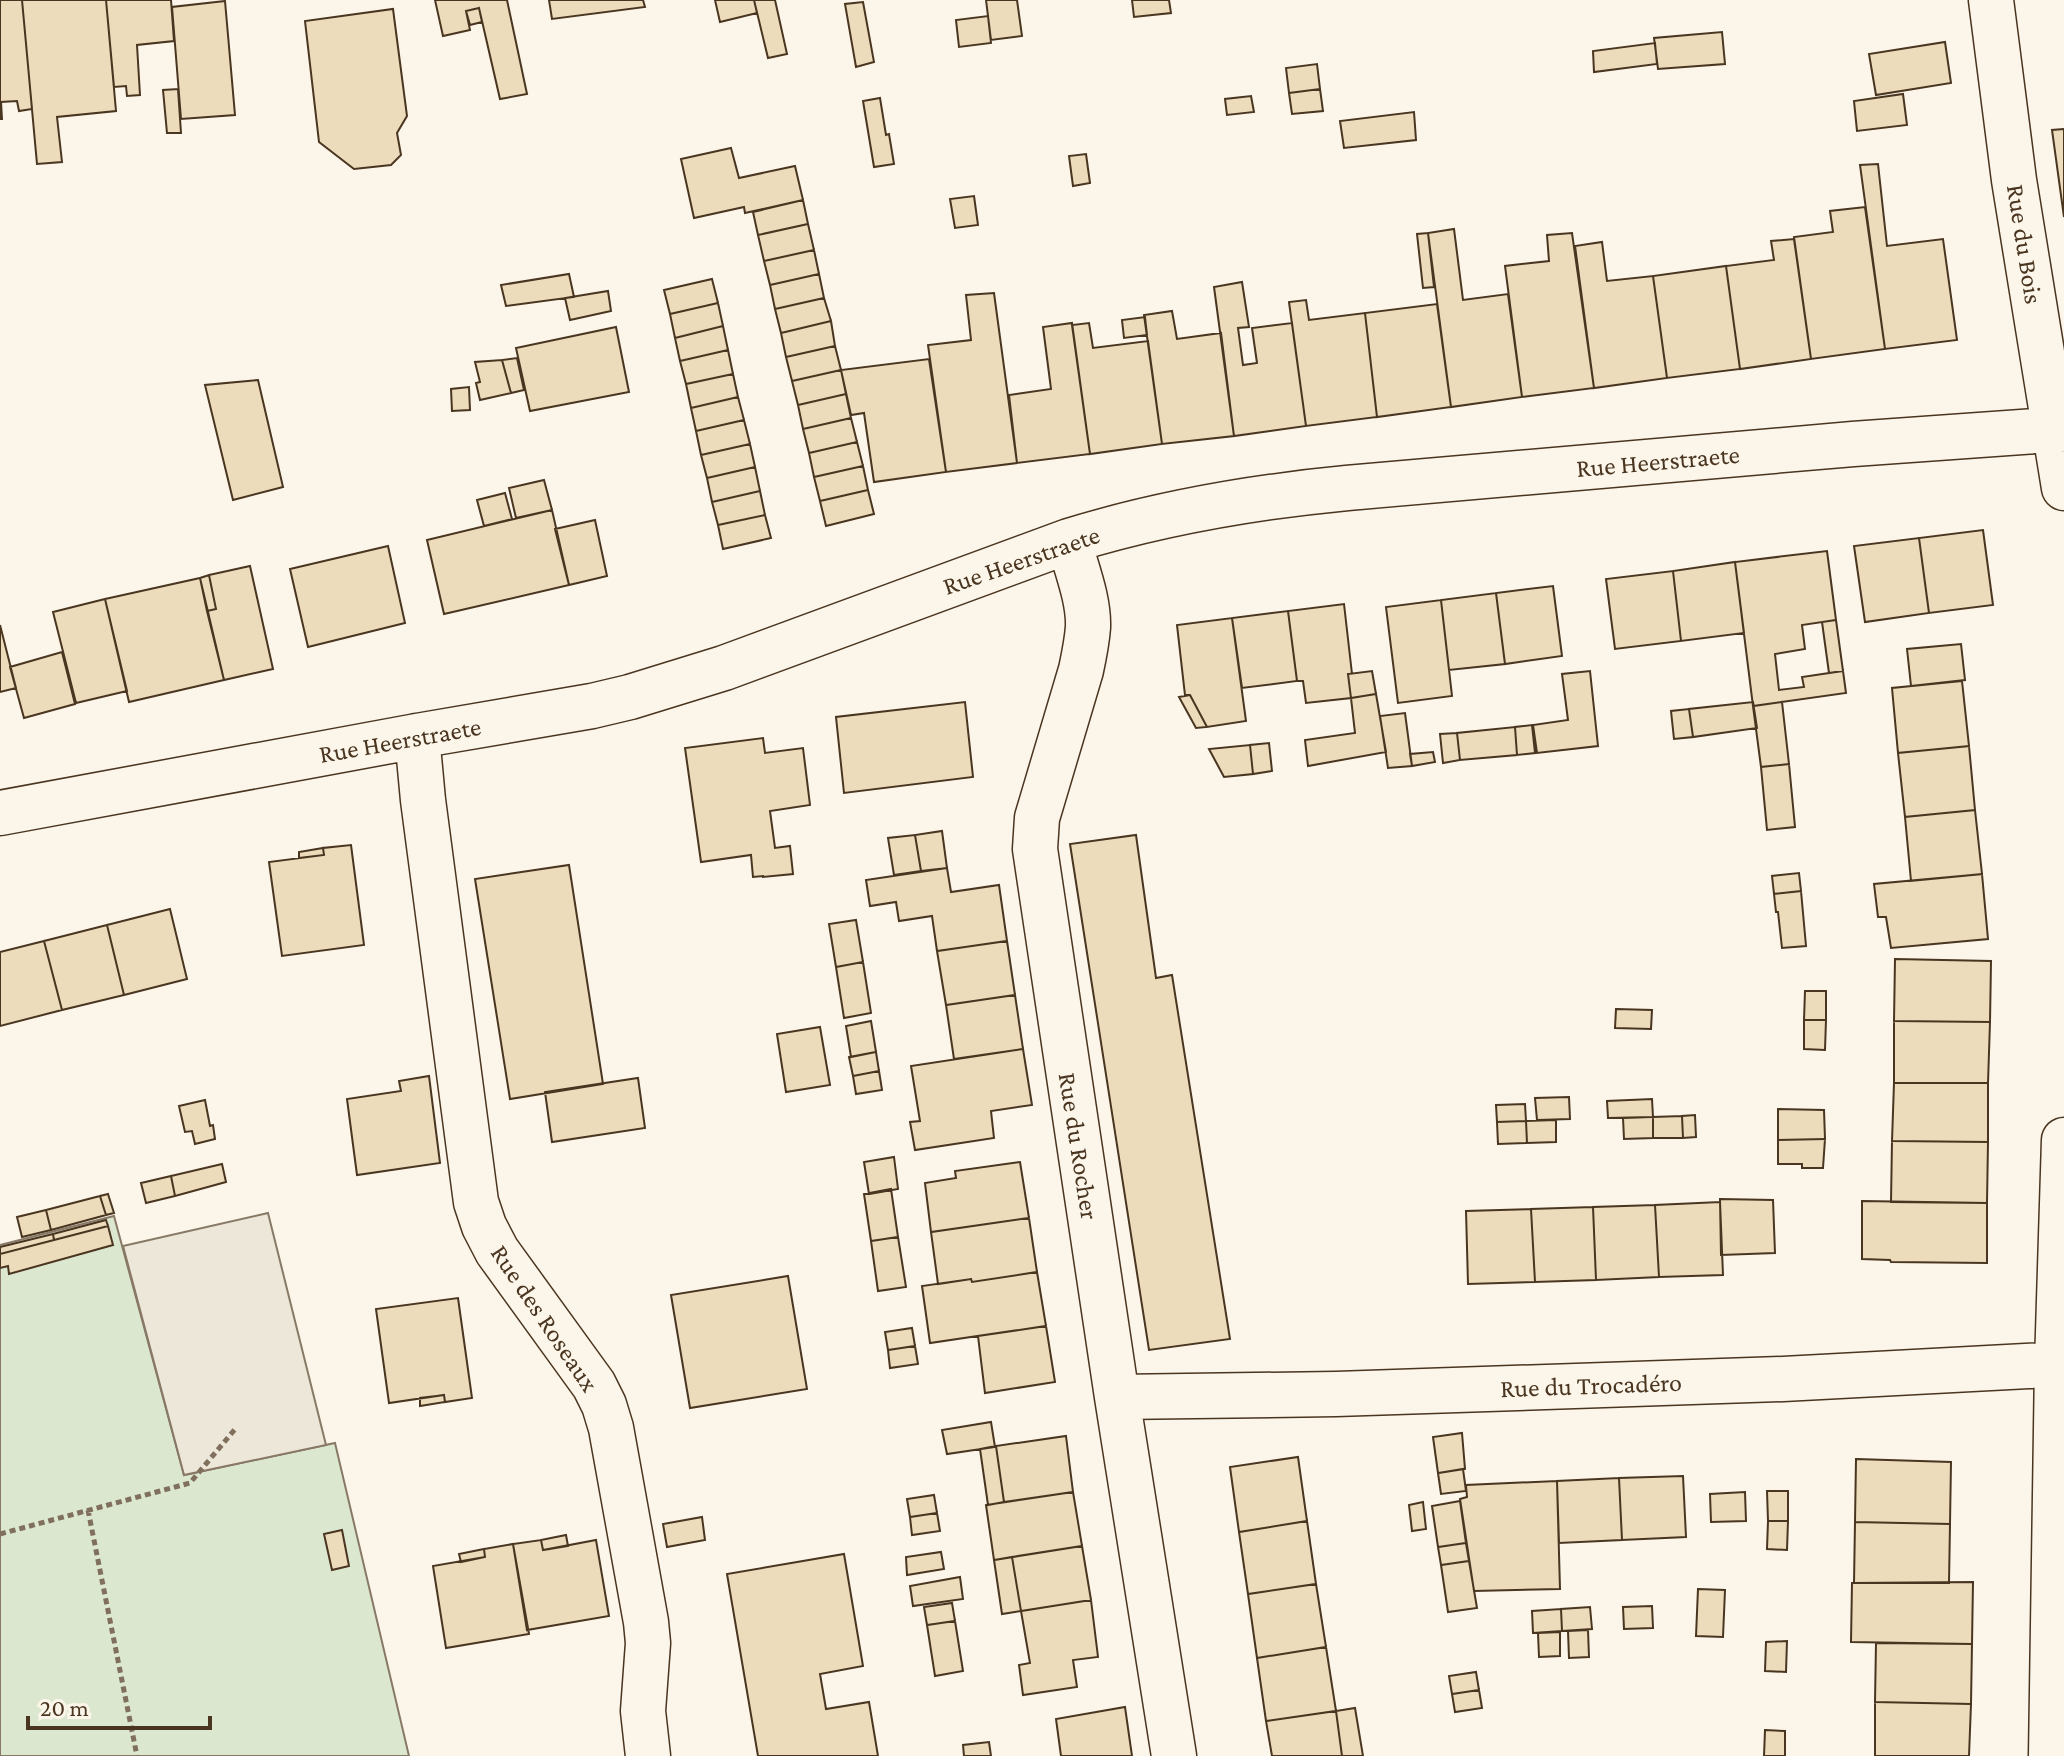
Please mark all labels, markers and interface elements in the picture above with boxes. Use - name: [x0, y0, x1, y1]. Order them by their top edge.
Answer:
- street label: Rue du Bois: [2001, 182, 2048, 306]
- street label: Rue Heerstraete: [1575, 440, 1741, 483]
- street label: Rue Heerstraete: [939, 520, 1103, 601]
- street label: Rue Heerstraete: [317, 712, 483, 769]
- street label: Rue du Rocher: [1053, 1070, 1104, 1222]
- street label: Rue des Roseaux: [485, 1239, 604, 1397]
- street label: Rue du Trocadéro: [1500, 1368, 1682, 1403]
- scale bar: [28, 1680, 210, 1730]
- text: 20 m: [40, 1694, 89, 1721]

